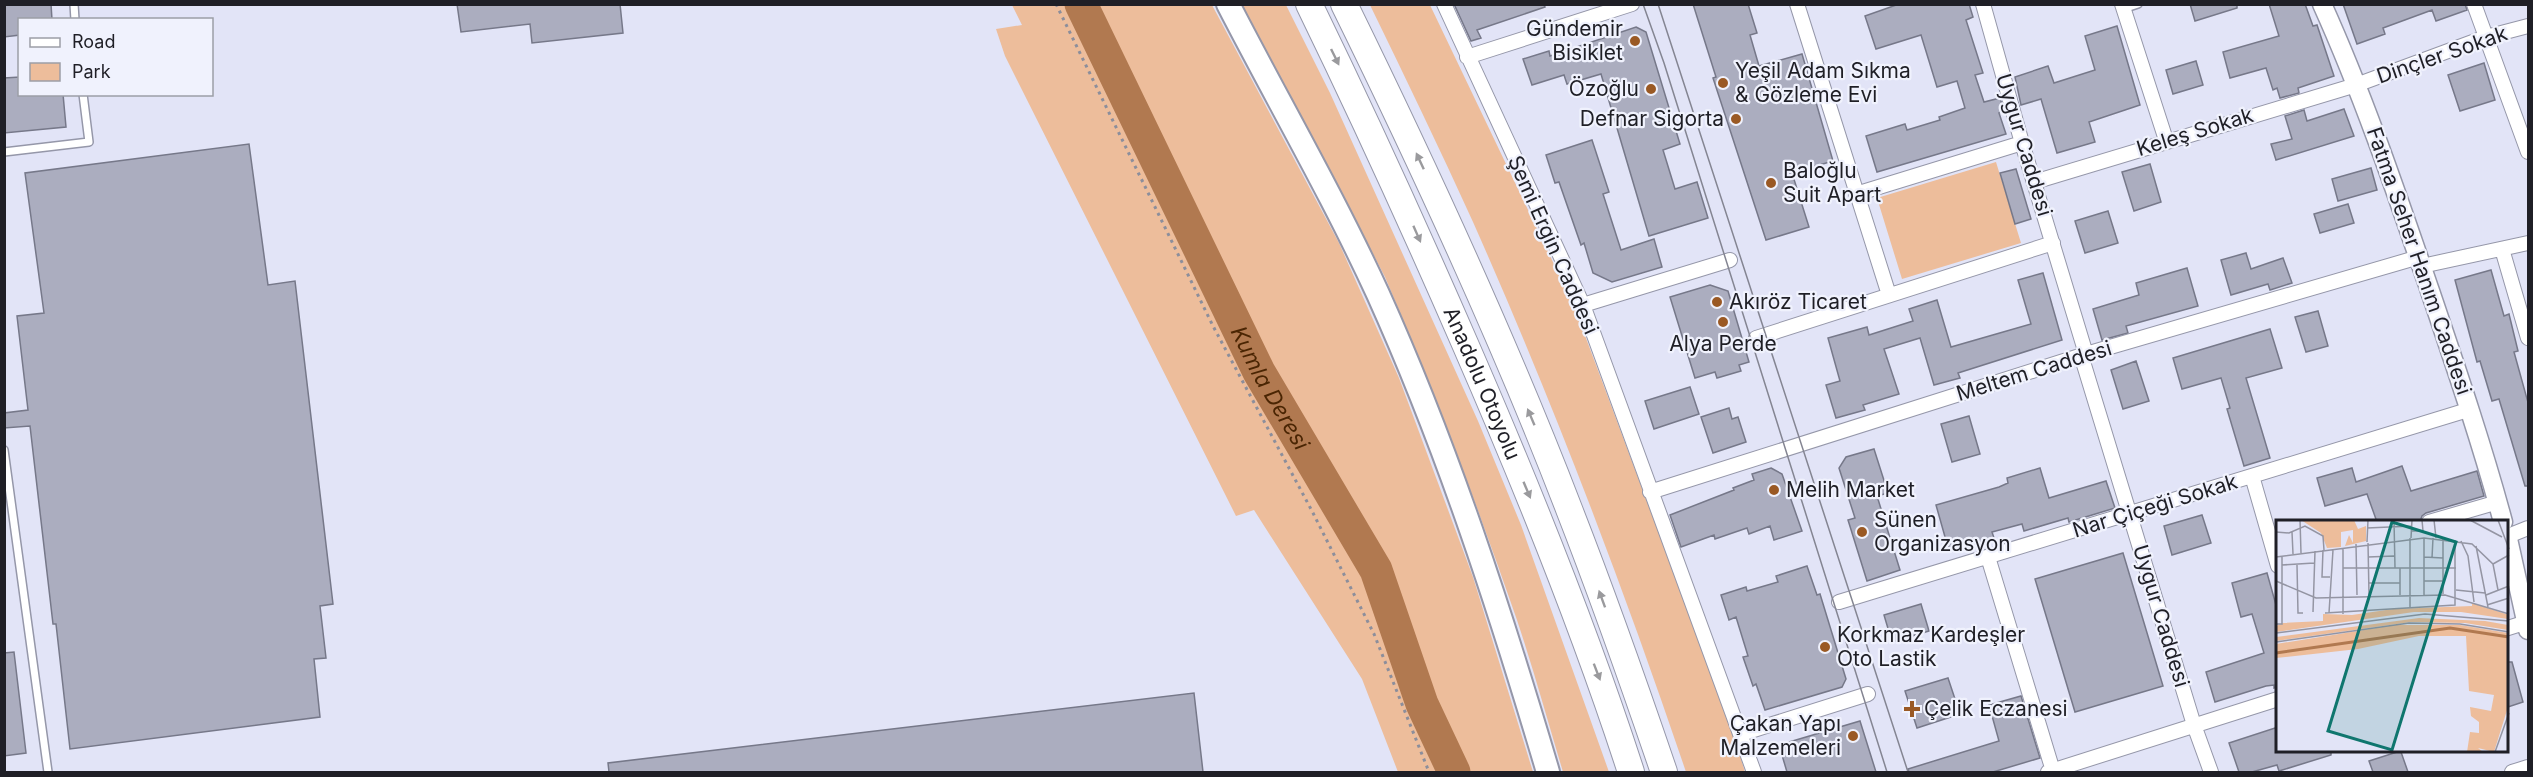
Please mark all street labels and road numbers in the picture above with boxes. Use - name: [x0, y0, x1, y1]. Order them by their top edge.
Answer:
- street label: Dinçler Sokak: [2373, 20, 2511, 89]
- street label: Uygur Caddesi: [1991, 71, 2058, 219]
- street label: Keleş Sokak: [2133, 102, 2257, 161]
- street label: Fatma Seher Hanım Caddesi: [2362, 124, 2477, 398]
- street label: Şemi Ergin Caddesi: [1503, 152, 1604, 338]
- street label: Anadolu Otoyolu: [1438, 303, 1526, 463]
- street label: Meltem Caddesi: [1953, 335, 2115, 406]
- street label: Nar Çiçeği Sokak: [2069, 468, 2241, 542]
- street label: Uygur Caddesi: [2128, 542, 2195, 690]

